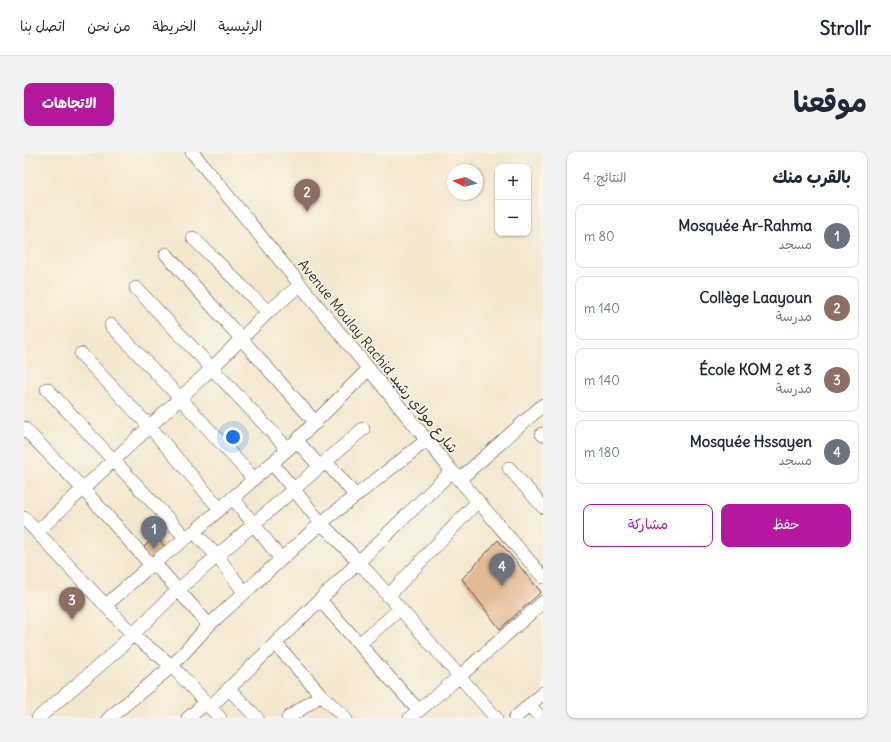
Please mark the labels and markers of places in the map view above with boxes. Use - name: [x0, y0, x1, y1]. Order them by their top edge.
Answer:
- pin: 2: [294, 179, 320, 212]
- pin: 1: [141, 516, 167, 549]
- pin: 4: [489, 553, 515, 586]
- pin: 3: [59, 587, 85, 620]

